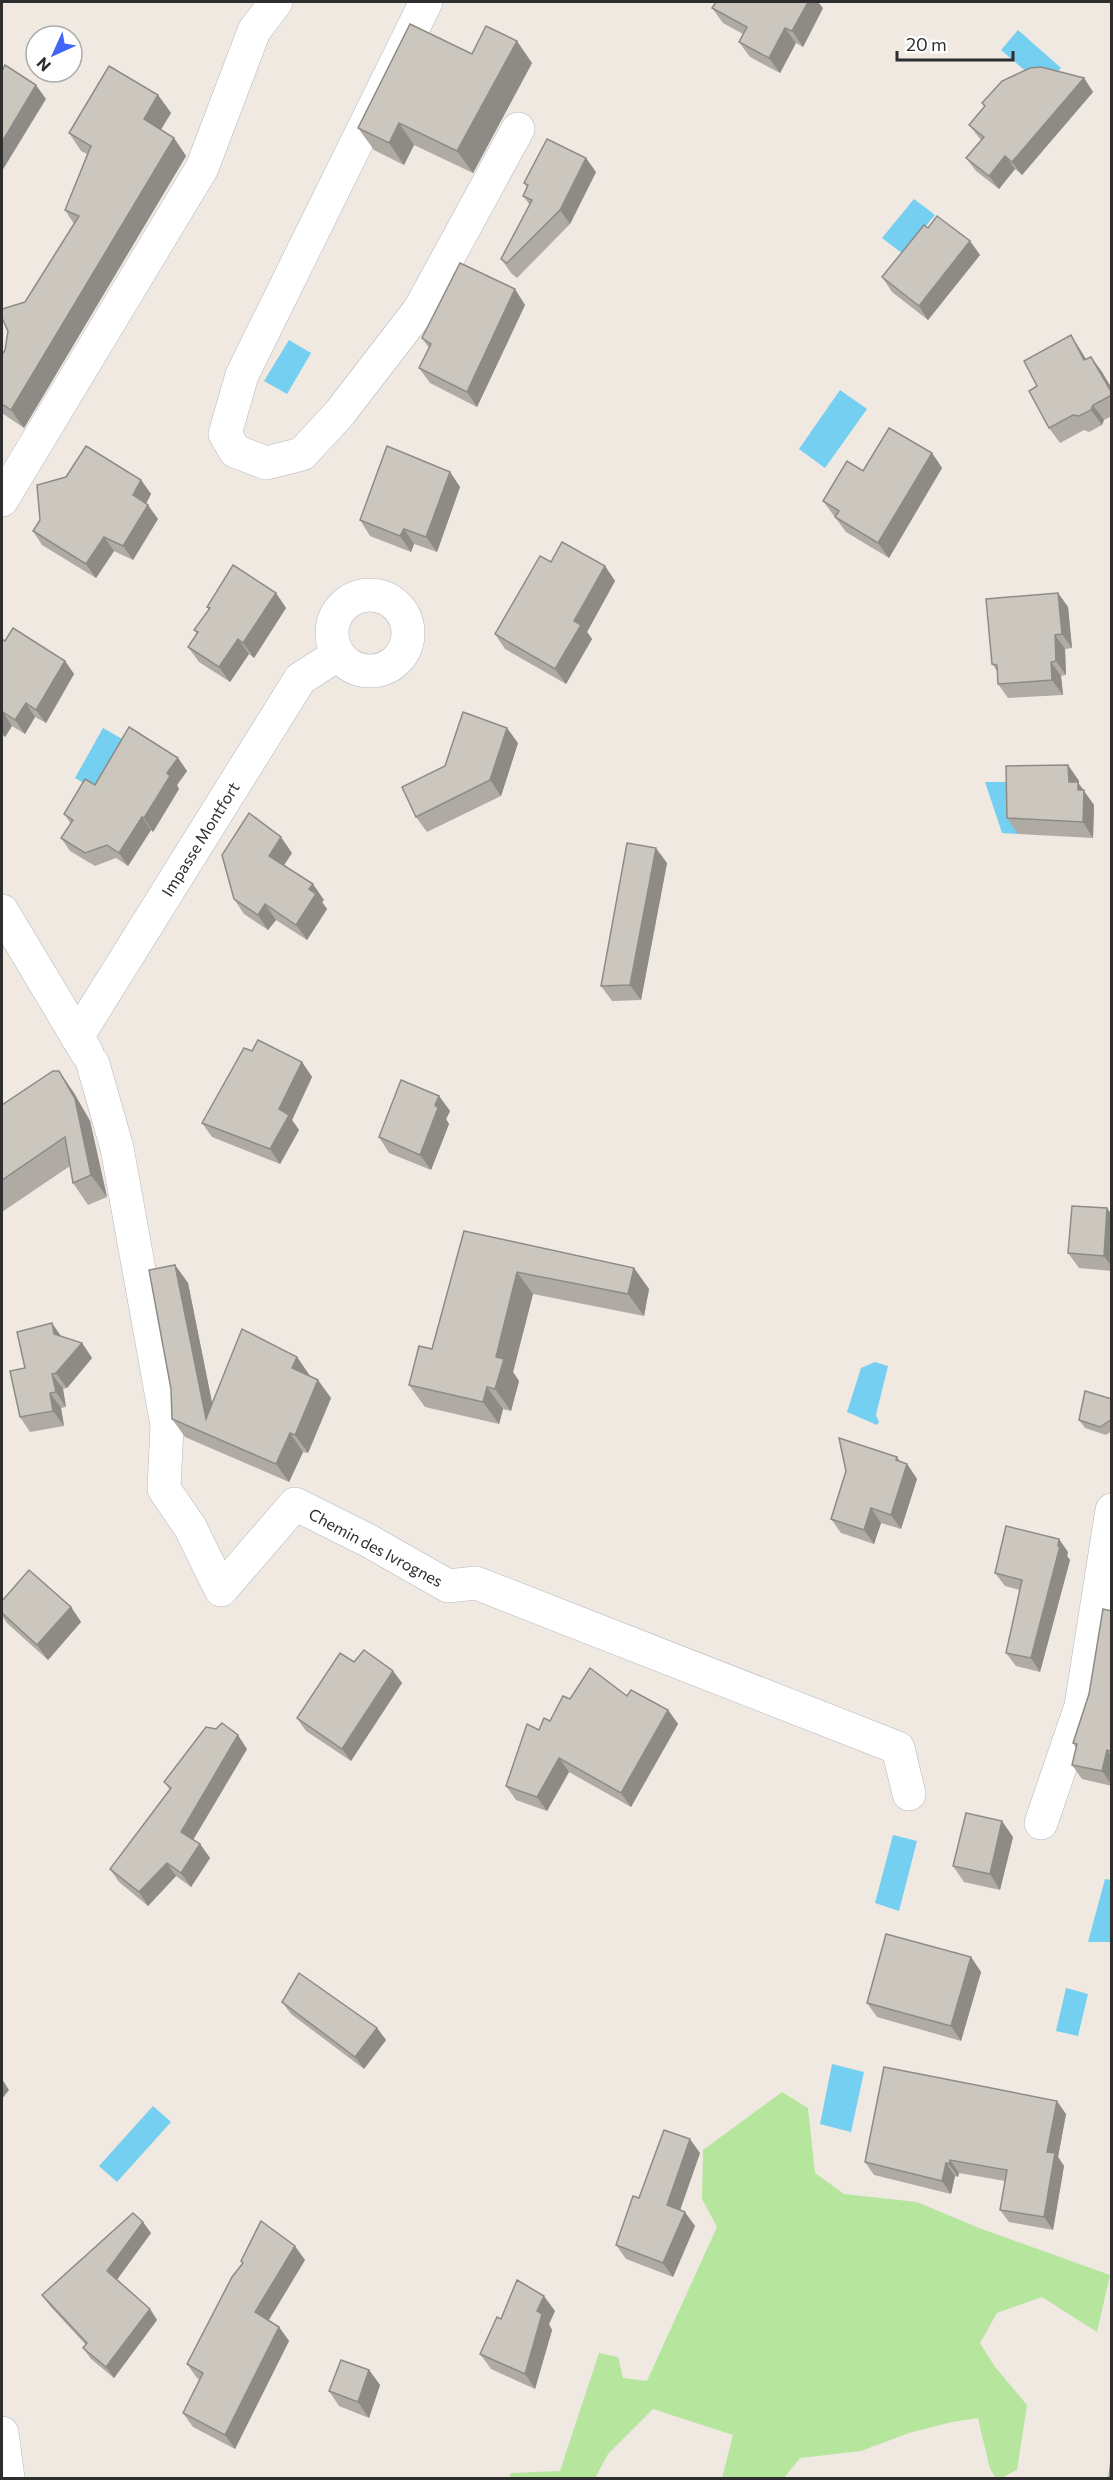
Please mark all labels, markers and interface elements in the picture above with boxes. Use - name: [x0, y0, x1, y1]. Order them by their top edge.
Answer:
- north arrow: [24, 24, 84, 84]
- scale bar: [897, 24, 1012, 62]
- text: 20 m: [906, 33, 947, 55]
- text: N: [32, 54, 54, 76]
- street label: Impasse Montfort: [157, 778, 243, 900]
- street label: Chemin des Ivrognes: [306, 1504, 446, 1590]

